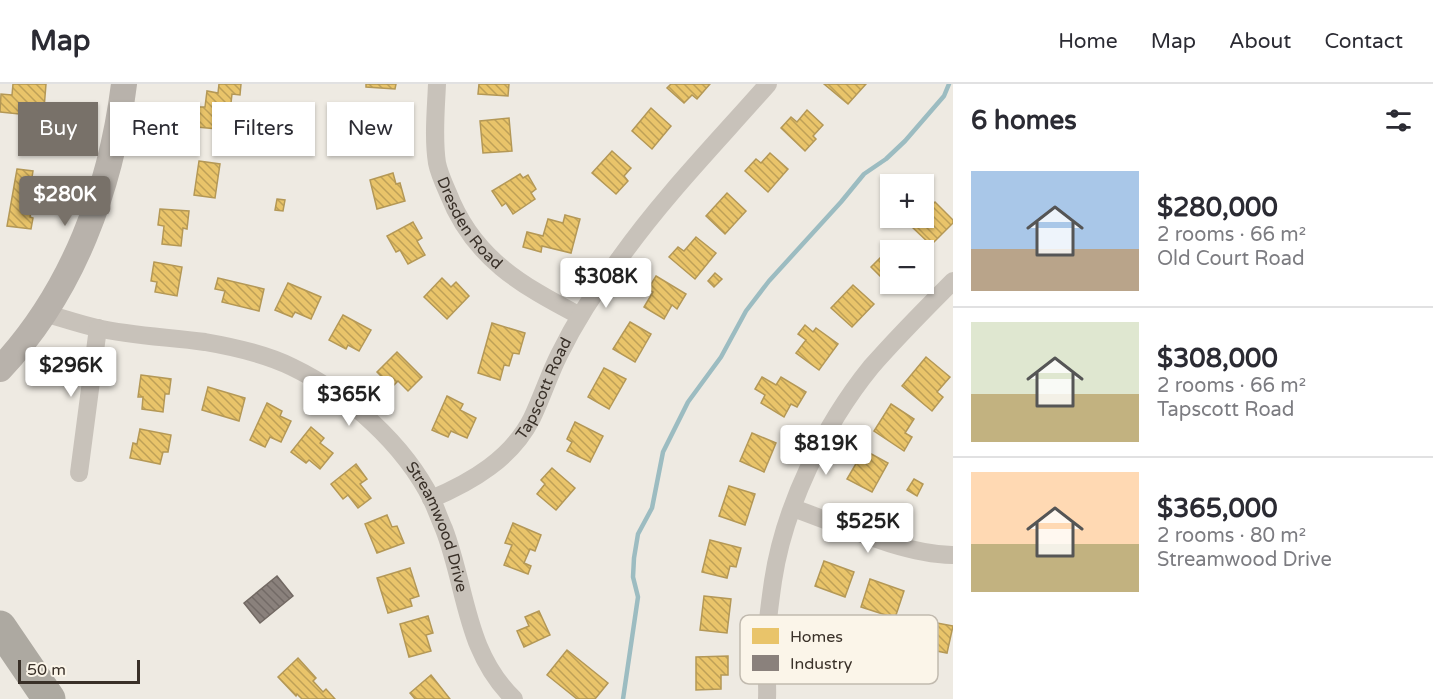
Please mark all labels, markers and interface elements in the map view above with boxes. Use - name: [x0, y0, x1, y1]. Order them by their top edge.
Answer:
- text: Map: [30, 24, 90, 58]
- text: Home: [1058, 29, 1118, 54]
- text: Map: [1151, 29, 1196, 54]
- text: About: [1229, 29, 1291, 54]
- text: Contact: [1324, 29, 1403, 54]
- chip: Buy: [18, 102, 98, 156]
- chip: Rent: [110, 102, 200, 156]
- chip: Filters: [212, 102, 315, 156]
- chip: New: [327, 102, 414, 156]
- icon: filters: [1382, 104, 1415, 137]
- text: 6 homes: [971, 105, 1077, 136]
- street label: Dresden Road: [432, 174, 507, 274]
- map controls: [880, 174, 934, 294]
- button: +: [880, 174, 934, 228]
- pin: $280K: [23, 176, 107, 227]
- text: $280K: [33, 183, 97, 207]
- text: $280,000: [1157, 192, 1278, 223]
- icon: home: [1019, 195, 1091, 267]
- text: 2 rooms · 66 m²: [1157, 223, 1306, 247]
- button: −: [880, 240, 934, 294]
- text: Old Court Road: [1157, 247, 1305, 271]
- pin: $308K: [564, 258, 648, 309]
- text: $308K: [574, 265, 638, 289]
- street label: Tapscott Road: [512, 334, 576, 444]
- text: $308,000: [1157, 343, 1278, 374]
- icon: home: [1019, 346, 1091, 418]
- pin: $296K: [29, 347, 113, 398]
- text: $296K: [39, 354, 103, 378]
- text: 2 rooms · 66 m²: [1157, 374, 1306, 398]
- pin: $365K: [307, 376, 391, 427]
- text: $365K: [317, 383, 381, 407]
- text: Tapscott Road: [1157, 398, 1294, 422]
- pin: $819K: [784, 425, 868, 476]
- text: $819K: [794, 432, 858, 456]
- street label: Streamwood Drive: [401, 458, 472, 594]
- text: $365,000: [1157, 493, 1277, 524]
- icon: home: [1019, 496, 1091, 568]
- pin: $525K: [826, 503, 910, 554]
- text: $525K: [836, 510, 900, 534]
- text: 2 rooms · 80 m²: [1157, 524, 1306, 548]
- text: Streamwood Drive: [1157, 548, 1332, 572]
- legend: [740, 615, 938, 684]
- text: Homes: [790, 627, 843, 647]
- text: Industry: [790, 654, 853, 674]
- scale bar: [18, 657, 140, 684]
- text: 50 m: [27, 660, 66, 680]

